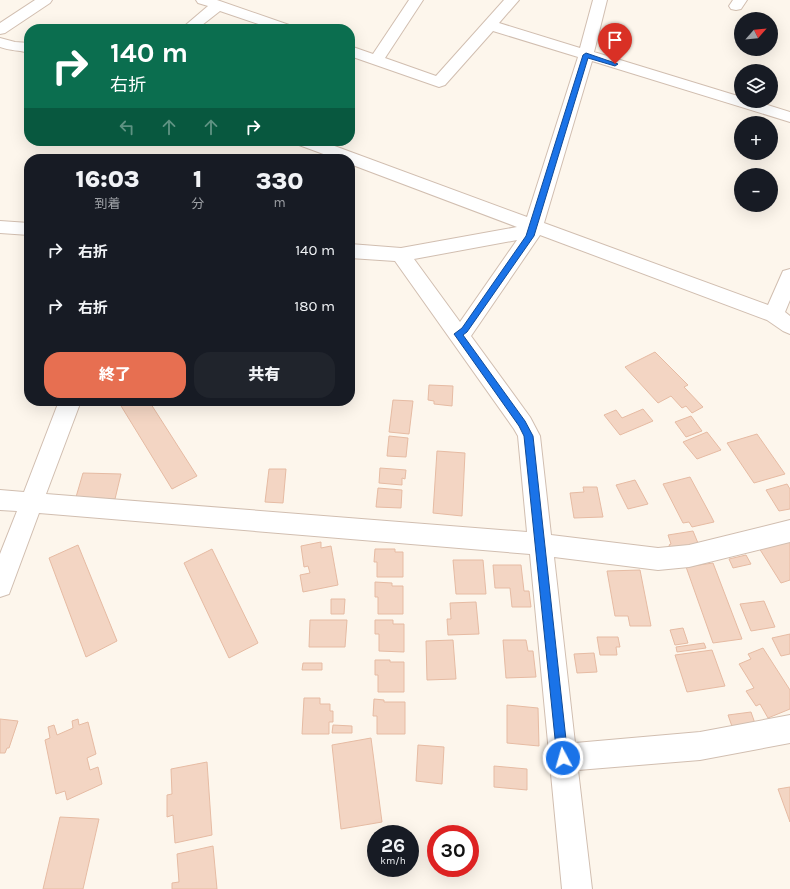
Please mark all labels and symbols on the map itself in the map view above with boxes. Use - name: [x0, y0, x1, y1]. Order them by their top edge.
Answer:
- north arrow: [734, 12, 778, 56]
- pin: [598, 23, 632, 64]
- position arrow: [542, 737, 584, 779]
- speed limit sign: 30: [427, 825, 479, 877]

